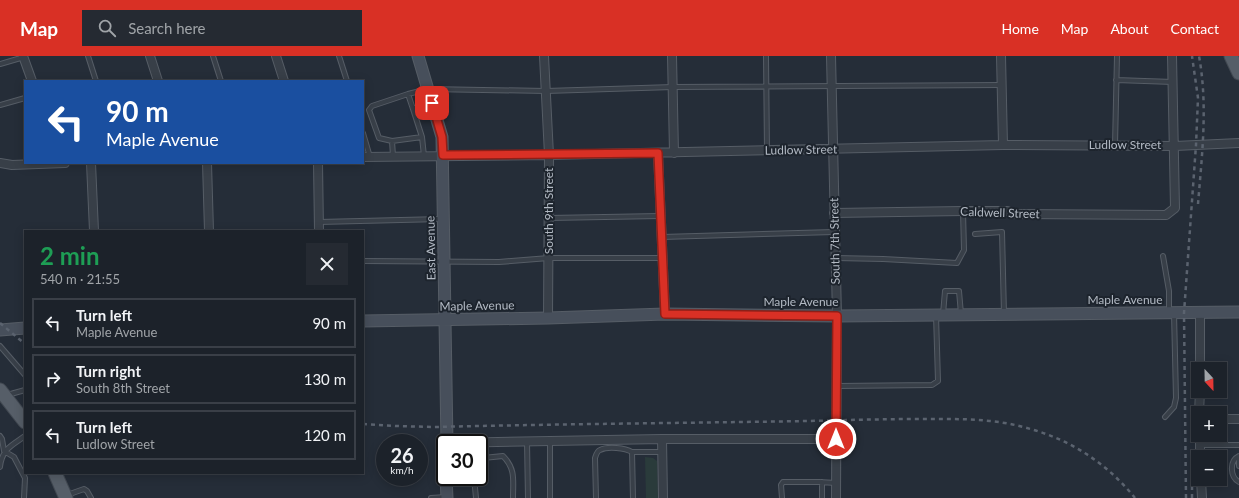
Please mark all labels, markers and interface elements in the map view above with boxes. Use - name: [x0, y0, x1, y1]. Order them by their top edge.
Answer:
- search box: [82, 10, 362, 46]
- text: Map: [20, 17, 58, 40]
- icon: search: [96, 17, 118, 39]
- text: Search here: [128, 19, 206, 37]
- text: Home: [1001, 20, 1039, 37]
- text: Map: [1061, 20, 1088, 37]
- text: About: [1110, 20, 1148, 37]
- text: Contact: [1170, 20, 1219, 37]
- pin: [415, 86, 449, 120]
- icon: arrive: [421, 92, 443, 114]
- text: 90 m: [106, 94, 169, 128]
- icon: left: [40, 96, 92, 148]
- text: Maple Avenue: [106, 128, 219, 150]
- street label: Ludlow Street: [1089, 137, 1162, 152]
- street label: Ludlow Street: [765, 141, 838, 158]
- street label: South 9th Street: [541, 167, 556, 254]
- street label: South 7th Street: [826, 197, 843, 284]
- street label: Caldwell Street: [960, 204, 1041, 221]
- street label: East Avenue: [422, 216, 439, 280]
- text: 2 min: [40, 241, 100, 270]
- button: close: [306, 243, 348, 285]
- text: 540 m · 21:55: [40, 271, 120, 287]
- street label: Maple Avenue: [1087, 292, 1163, 307]
- street label: Maple Avenue: [763, 294, 839, 309]
- street label: Maple Avenue: [439, 297, 515, 314]
- text: Turn left: [76, 306, 132, 324]
- icon: left: [42, 312, 64, 334]
- text: 90 m: [312, 314, 346, 332]
- text: Maple Avenue: [76, 324, 157, 340]
- text: Turn right: [76, 362, 141, 380]
- north arrow: [1191, 362, 1227, 398]
- map controls: [1191, 362, 1227, 486]
- icon: right: [42, 368, 64, 390]
- text: 130 m: [304, 370, 346, 388]
- text: South 8th Street: [76, 380, 170, 396]
- button: +: [1191, 406, 1227, 442]
- text: Turn left: [76, 418, 132, 436]
- position arrow: [815, 418, 857, 460]
- icon: left: [42, 424, 64, 446]
- text: 120 m: [304, 426, 346, 444]
- speed limit sign: 30: [436, 434, 488, 486]
- text: Ludlow Street: [76, 436, 155, 452]
- text: 26: [390, 443, 414, 467]
- button: −: [1191, 450, 1227, 486]
- text: km/h: [390, 464, 414, 476]

